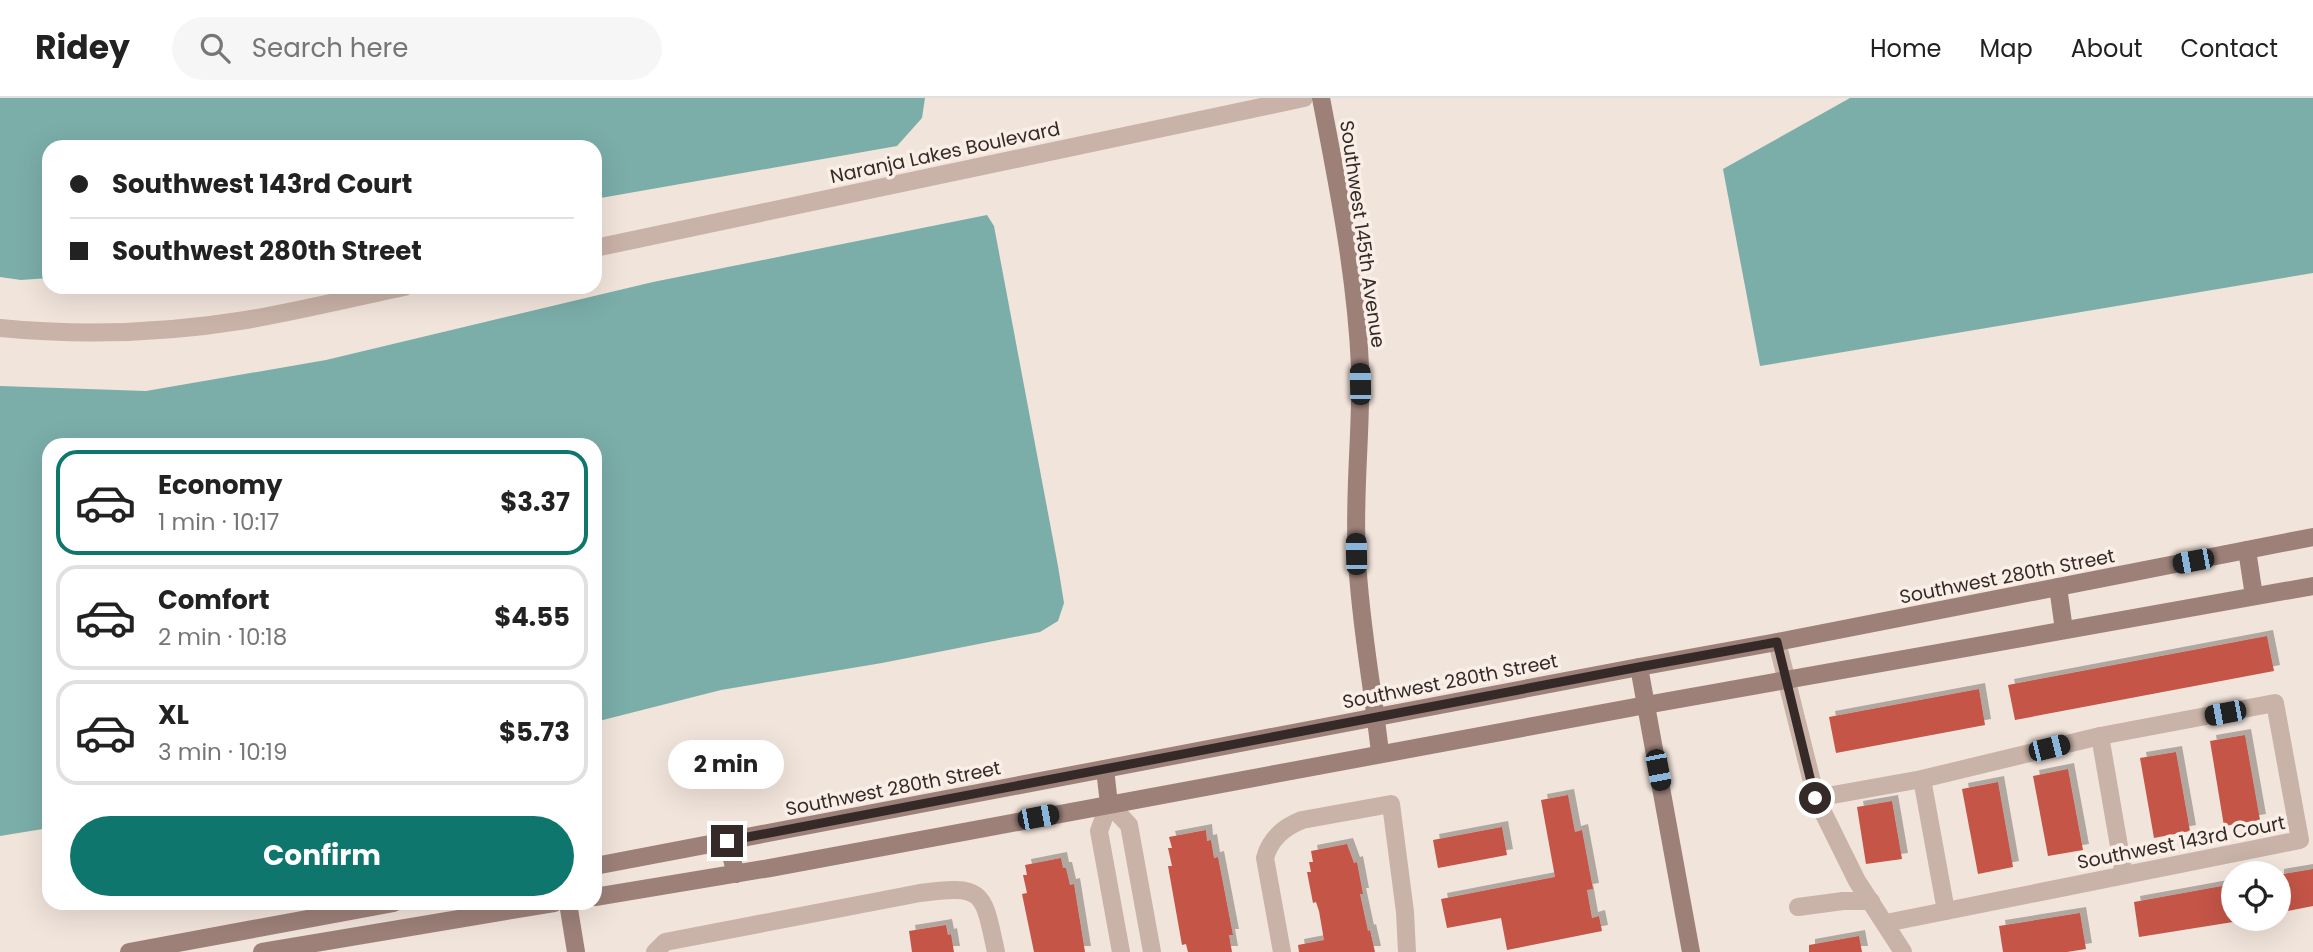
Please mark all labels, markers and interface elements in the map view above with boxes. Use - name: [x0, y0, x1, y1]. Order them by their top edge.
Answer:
- search box: [172, 17, 662, 80]
- text: Ridey: [35, 24, 130, 71]
- icon: search: [196, 29, 234, 67]
- text: Search here: [252, 30, 408, 66]
- text: Home: [1870, 32, 1942, 65]
- text: Map: [1980, 32, 2033, 65]
- text: About: [2071, 32, 2142, 65]
- text: Contact: [2180, 32, 2278, 65]
- street label: Naranja Lakes Boulevard: [828, 115, 1063, 190]
- street label: Southwest 145th Avenue: [1333, 119, 1392, 349]
- text: Southwest 143rd Court: [112, 166, 412, 202]
- text: Southwest 280th Street: [112, 233, 422, 269]
- car: [1350, 363, 1371, 405]
- text: Economy: [158, 467, 282, 503]
- icon: car: [74, 471, 137, 534]
- text: $3.37: [500, 484, 570, 520]
- text: 1 min · 10:17: [158, 506, 279, 538]
- car: [1346, 533, 1367, 575]
- street label: Southwest 280th Street: [1897, 542, 2117, 611]
- car: [2171, 547, 2216, 575]
- text: Comfort: [158, 582, 270, 618]
- icon: car: [74, 586, 137, 649]
- text: $4.55: [494, 599, 570, 635]
- text: 2 min · 10:18: [158, 621, 287, 653]
- street label: Southwest 280th Street: [1340, 647, 1560, 716]
- text: XL: [158, 697, 189, 733]
- car: [2203, 699, 2248, 727]
- icon: car: [74, 701, 137, 764]
- text: $5.73: [499, 714, 570, 750]
- car: [2027, 733, 2072, 763]
- text: 3 min · 10:19: [158, 736, 287, 768]
- callout: 2 min: [669, 740, 785, 788]
- car: [1644, 747, 1673, 793]
- text: 2 min: [694, 748, 758, 780]
- street label: Southwest 280th Street: [783, 754, 1003, 823]
- route start: [1799, 782, 1831, 814]
- car: [1016, 803, 1061, 831]
- street label: Southwest 143rd Court: [2075, 809, 2287, 876]
- button: Confirm: [70, 816, 574, 896]
- route end: [711, 825, 743, 857]
- map controls: [2221, 861, 2291, 931]
- button: locate: [2221, 861, 2291, 931]

